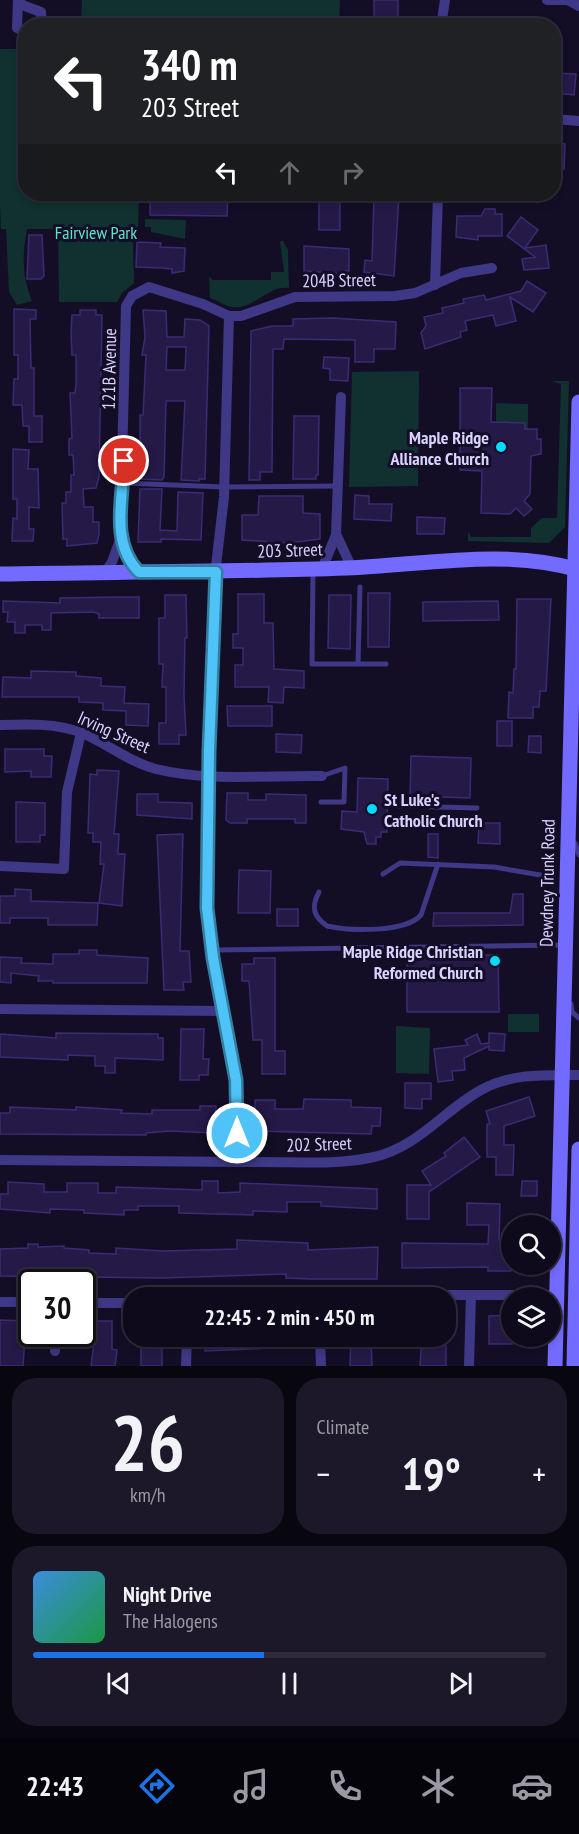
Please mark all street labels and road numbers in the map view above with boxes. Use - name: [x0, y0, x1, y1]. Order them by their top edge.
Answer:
- street label: 204B Street: [302, 268, 376, 292]
- street label: 121B Avenue: [97, 328, 121, 410]
- street label: 203 Street: [257, 537, 323, 563]
- street label: Irving Street: [74, 706, 154, 758]
- street label: Dewdney Trunk Road: [534, 819, 560, 947]
- street label: 202 Street: [286, 1131, 352, 1157]

